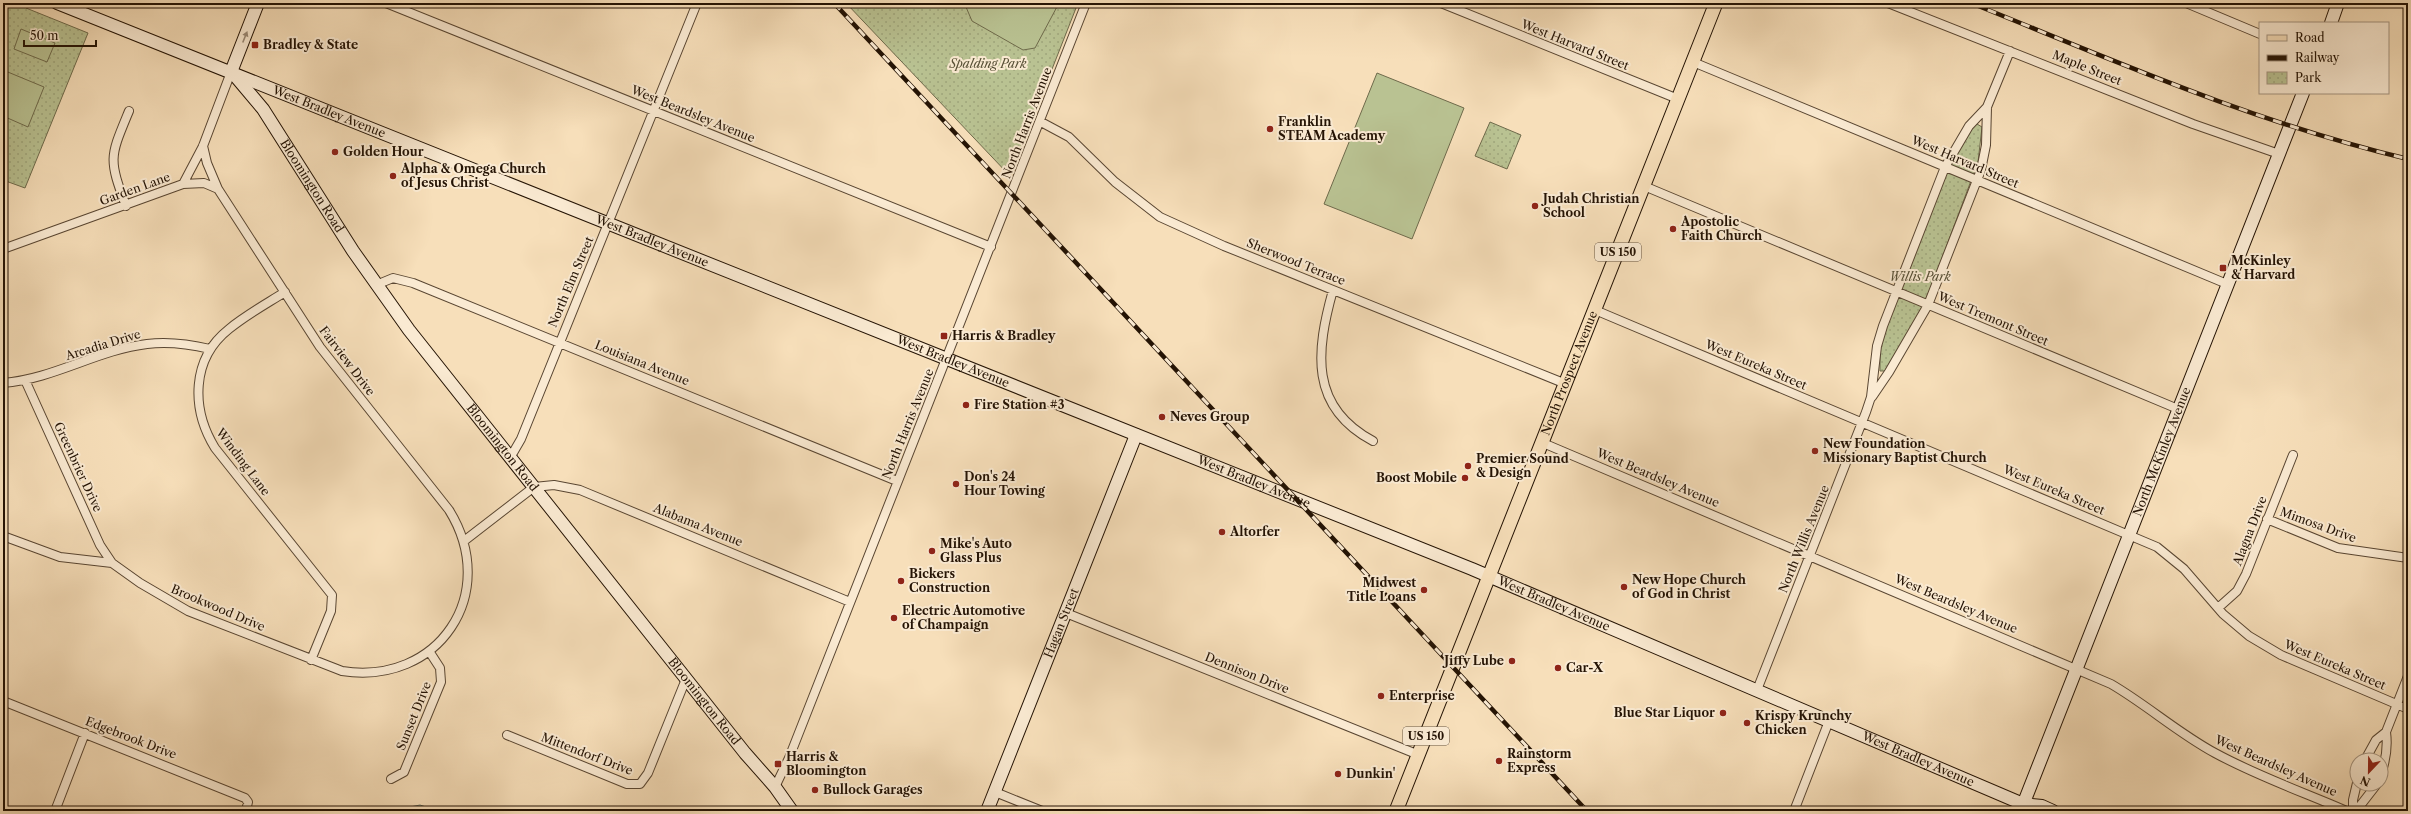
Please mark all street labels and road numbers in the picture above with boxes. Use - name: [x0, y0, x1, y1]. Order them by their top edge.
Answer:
- street label: West Harvard Street: [1518, 16, 1632, 73]
- street label: Maple Street: [2050, 47, 2125, 88]
- street label: North Harris Avenue: [998, 65, 1055, 181]
- street label: West Beardsley Avenue: [628, 81, 757, 145]
- street label: West Bradley Avenue: [270, 82, 388, 141]
- street label: West Harvard Street: [1908, 132, 2022, 191]
- street label: Bloomington Road: [277, 136, 348, 236]
- street label: Garden Lane: [97, 169, 172, 208]
- street label: West Bradley Avenue: [593, 211, 711, 270]
- street label: North Elm Street: [545, 233, 597, 329]
- street label: Sherwood Terrace: [1245, 235, 1348, 288]
- road number: US 150: [1595, 243, 1641, 261]
- street label: West Tremont Street: [1935, 288, 2051, 349]
- street label: North Prospect Avenue: [1538, 308, 1600, 437]
- street label: Fairview Drive: [316, 323, 379, 399]
- street label: Arcadia Drive: [62, 326, 143, 363]
- street label: West Bradley Avenue: [894, 331, 1012, 390]
- street label: West Eureka Street: [1702, 336, 1810, 393]
- street label: Louisiana Avenue: [593, 337, 692, 388]
- street label: North Harris Avenue: [879, 366, 937, 481]
- street label: North McKinley Avenue: [2129, 385, 2194, 518]
- street label: Bloomington Road: [464, 401, 542, 495]
- street label: Greenbrier Drive: [51, 419, 106, 514]
- street label: Winding Lane: [213, 424, 274, 499]
- street label: West Beardsley Avenue: [1594, 444, 1722, 510]
- street label: West Bradley Avenue: [1194, 452, 1313, 511]
- street label: West Eureka Street: [2000, 461, 2108, 518]
- street label: North Willis Avenue: [1775, 483, 1832, 595]
- street label: Alagna Drive: [2229, 494, 2270, 569]
- street label: Alabama Avenue: [650, 499, 745, 549]
- street label: Mimosa Drive: [2278, 504, 2359, 545]
- street label: West Beardsley Avenue: [1892, 570, 2020, 636]
- street label: West Bradley Avenue: [1495, 573, 1613, 634]
- street label: Brookwood Drive: [169, 581, 268, 634]
- street label: Hagan Street: [1040, 585, 1082, 660]
- street label: West Eureka Street: [2281, 636, 2389, 693]
- street label: Dennison Drive: [1203, 649, 1292, 696]
- street label: Bloomington Road: [665, 654, 744, 748]
- street label: Sunset Drive: [393, 679, 434, 752]
- street label: Edgebrook Drive: [83, 713, 179, 762]
- road number: US 150: [1403, 727, 1449, 745]
- street label: West Bradley Avenue: [1859, 728, 1977, 789]
- street label: Mittendorf Drive: [539, 729, 635, 778]
- street label: West Beardsley Avenue: [2212, 731, 2340, 799]

